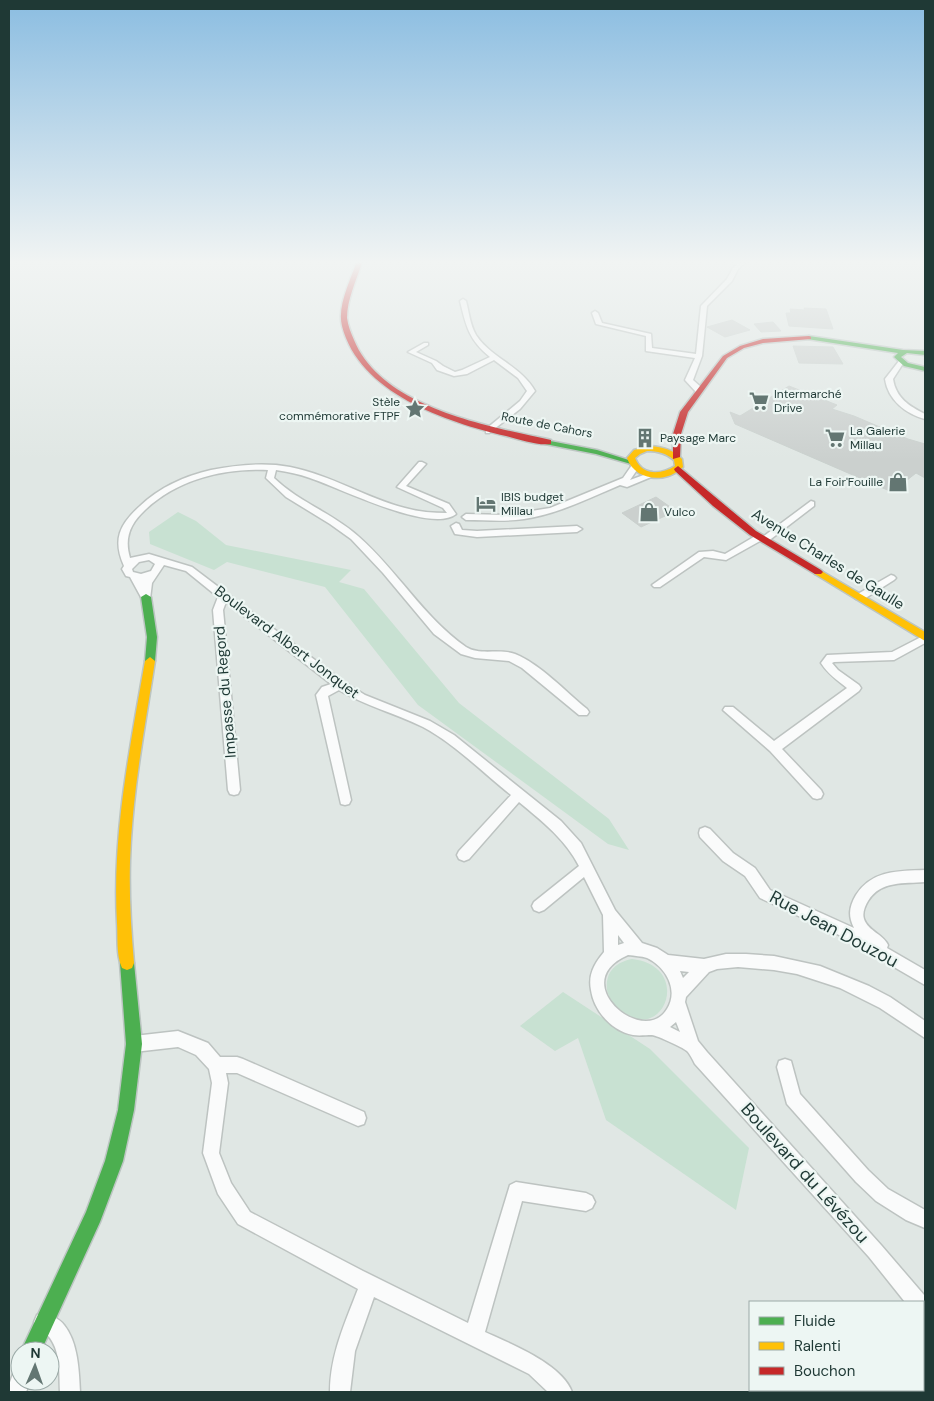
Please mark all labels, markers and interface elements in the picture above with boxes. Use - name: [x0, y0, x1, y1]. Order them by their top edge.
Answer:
- place label: Intermarché Drive: [774, 386, 842, 416]
- supermarket icon: Intermarché Drive: [748, 390, 770, 412]
- place label: Stèle commémorative FTPF: [279, 394, 401, 424]
- place icon: Stèle commémorative FTPF: [404, 398, 426, 420]
- street label: Route de Cahors: [500, 408, 594, 442]
- place label: La Galerie Millau: [850, 423, 905, 453]
- building icon: Paysage Marc: [634, 427, 656, 449]
- supermarket icon: La Galerie Millau: [824, 427, 846, 449]
- place label: Paysage Marc: [660, 430, 736, 446]
- shop icon: La Foir'Fouille: [887, 471, 909, 493]
- place label: La Foir'Fouille: [809, 474, 883, 490]
- place label: IBIS budget Millau: [501, 489, 564, 519]
- hotel icon: IBIS budget Millau: [475, 493, 497, 515]
- shop icon: Vulco: [638, 501, 660, 523]
- place label: Vulco: [664, 504, 695, 520]
- street label: Avenue Charles de Gaulle: [748, 504, 908, 614]
- street label: Boulevard Albert Jonquet: [211, 581, 363, 703]
- street label: Impasse du Regord: [209, 625, 241, 759]
- street label: Rue Jean Douzou: [765, 885, 903, 973]
- street label: Boulevard du Lévézou: [736, 1098, 874, 1248]
- legend: [749, 1301, 924, 1391]
- text: Fluide: [794, 1311, 836, 1331]
- text: Ralenti: [794, 1336, 841, 1356]
- north arrow: [10, 1341, 60, 1391]
- text: N: [30, 1344, 41, 1362]
- text: Bouchon: [794, 1361, 855, 1381]

